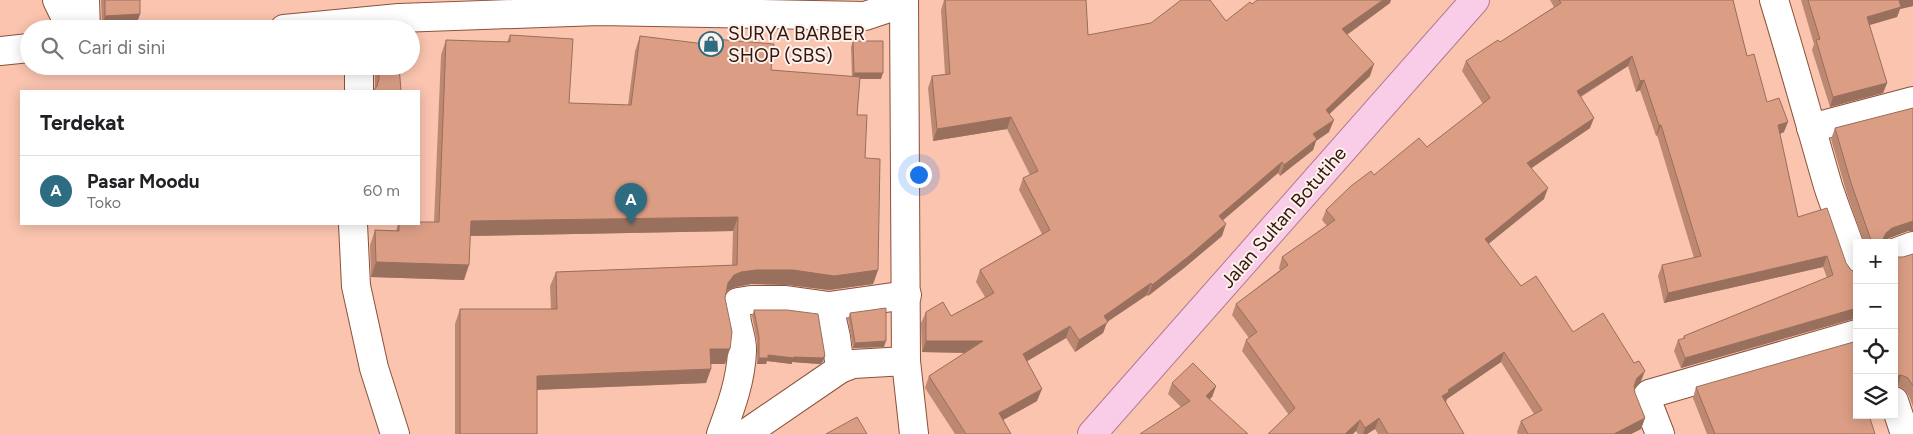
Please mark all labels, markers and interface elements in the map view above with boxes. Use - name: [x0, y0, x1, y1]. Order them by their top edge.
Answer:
- search box: [20, 20, 420, 75]
- place label: SURYA BARBER SHOP (SBS): [728, 22, 865, 67]
- shop icon: SURYA BARBER SHOP (SBS): [698, 31, 724, 57]
- icon: search: [38, 34, 66, 62]
- text: Cari di sini: [78, 36, 165, 59]
- text: Terdekat: [40, 110, 125, 135]
- street label: Jalan Sultan Botutihe: [1216, 142, 1351, 293]
- your location: [906, 162, 932, 188]
- text: Pasar Moodu: [87, 170, 200, 193]
- text: A: [50, 181, 62, 200]
- text: 60 m: [363, 181, 400, 200]
- pin: A: [615, 183, 647, 224]
- text: Toko: [87, 193, 121, 212]
- map controls: [1853, 239, 1898, 419]
- button: +: [1853, 239, 1898, 284]
- button: −: [1853, 284, 1898, 329]
- button: locate: [1853, 329, 1898, 374]
- button: layers: [1853, 374, 1898, 419]

